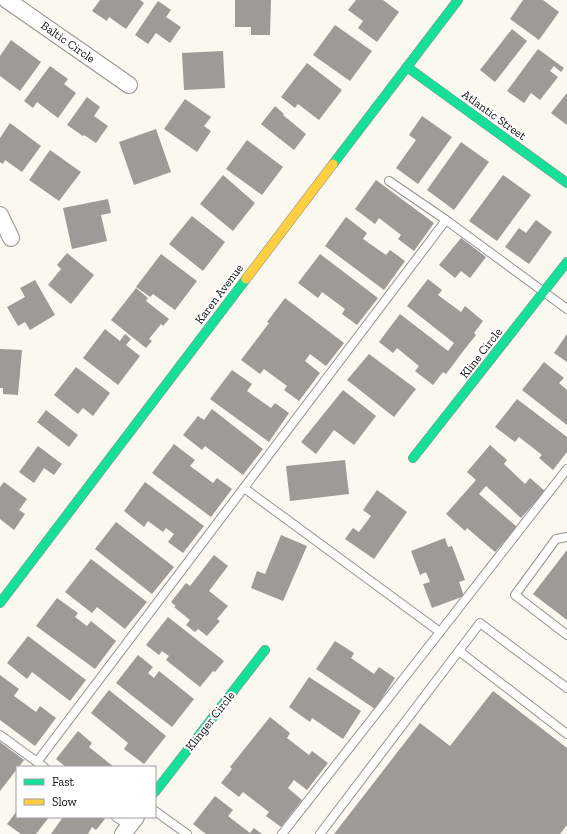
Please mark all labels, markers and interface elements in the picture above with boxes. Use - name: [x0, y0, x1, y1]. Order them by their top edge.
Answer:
- street label: Baltic Circle: [38, 18, 98, 66]
- street label: Atlantic Street: [459, 87, 529, 143]
- street label: Karen Avenue: [192, 261, 246, 327]
- street label: Kline Circle: [457, 325, 505, 381]
- street label: Klinger Circle: [182, 688, 238, 753]
- legend: [16, 766, 156, 818]
- text: Fast: [52, 775, 75, 789]
- text: Slow: [52, 795, 78, 809]

